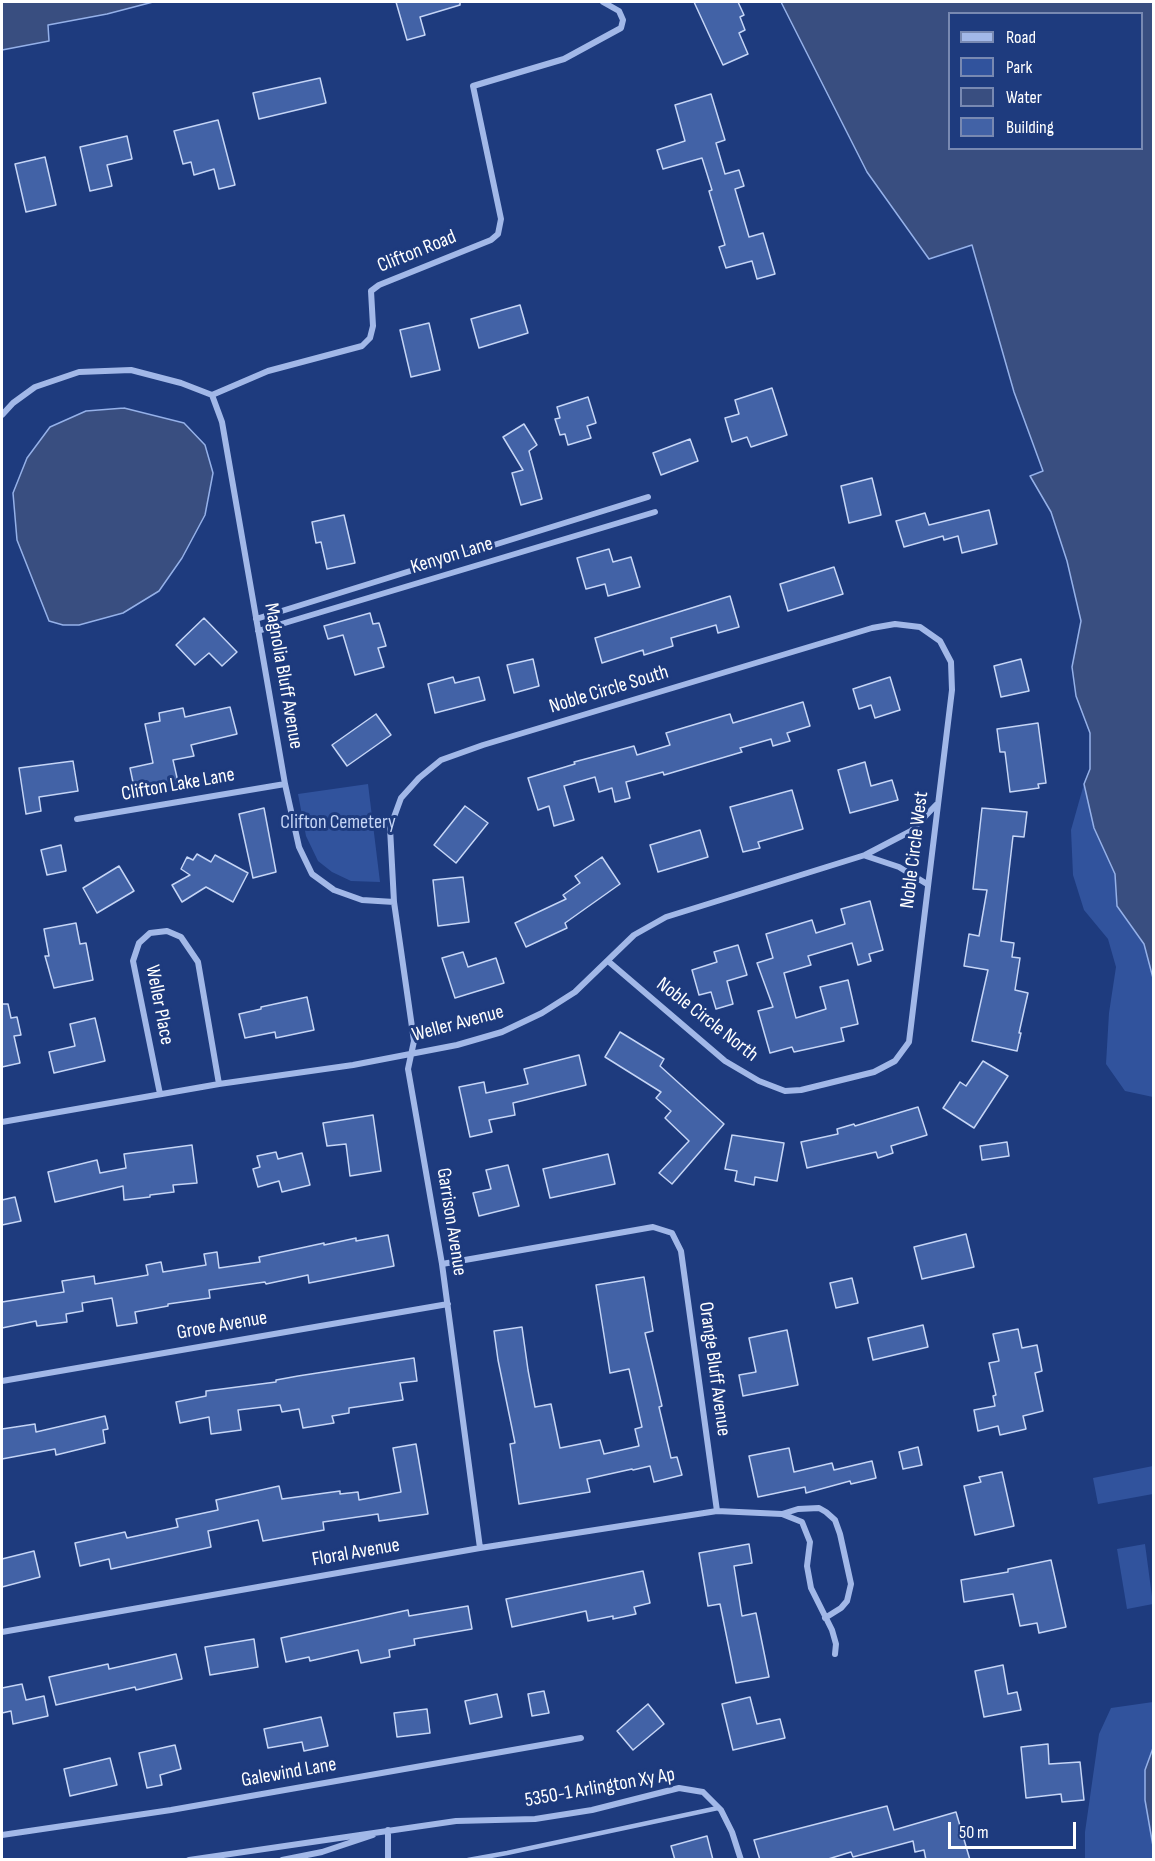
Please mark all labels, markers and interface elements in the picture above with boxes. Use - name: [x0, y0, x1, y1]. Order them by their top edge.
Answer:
- legend: [948, 12, 1143, 150]
- text: Road: [1006, 27, 1036, 48]
- text: Park: [1006, 57, 1032, 78]
- text: Water: [1006, 87, 1042, 108]
- text: Building: [1006, 117, 1054, 138]
- street label: Clifton Road: [374, 225, 460, 279]
- street label: Kenyon Lane: [408, 532, 496, 580]
- street label: Magnolia Bluff Avenue: [258, 601, 308, 751]
- street label: Noble Circle South: [546, 660, 672, 720]
- street label: Clifton Lake Lane: [119, 763, 237, 807]
- street label: Noble Circle West: [896, 790, 934, 910]
- park label: Clifton Cemetery: [280, 811, 396, 835]
- street label: Weller Place: [139, 963, 179, 1047]
- street label: Noble Circle North: [651, 973, 763, 1067]
- street label: Weller Avenue: [409, 1000, 507, 1048]
- street label: Garrison Avenue: [431, 1166, 471, 1278]
- street label: Orange Bluff Avenue: [693, 1300, 735, 1438]
- street label: Grove Avenue: [175, 1306, 269, 1346]
- street label: Floral Avenue: [310, 1533, 402, 1573]
- street label: Galewind Lane: [240, 1753, 338, 1793]
- street label: 5350-1 Arlington Xy Ap: [523, 1763, 677, 1813]
- scale bar: [951, 1810, 1078, 1848]
- text: 50 m: [959, 1822, 989, 1843]

